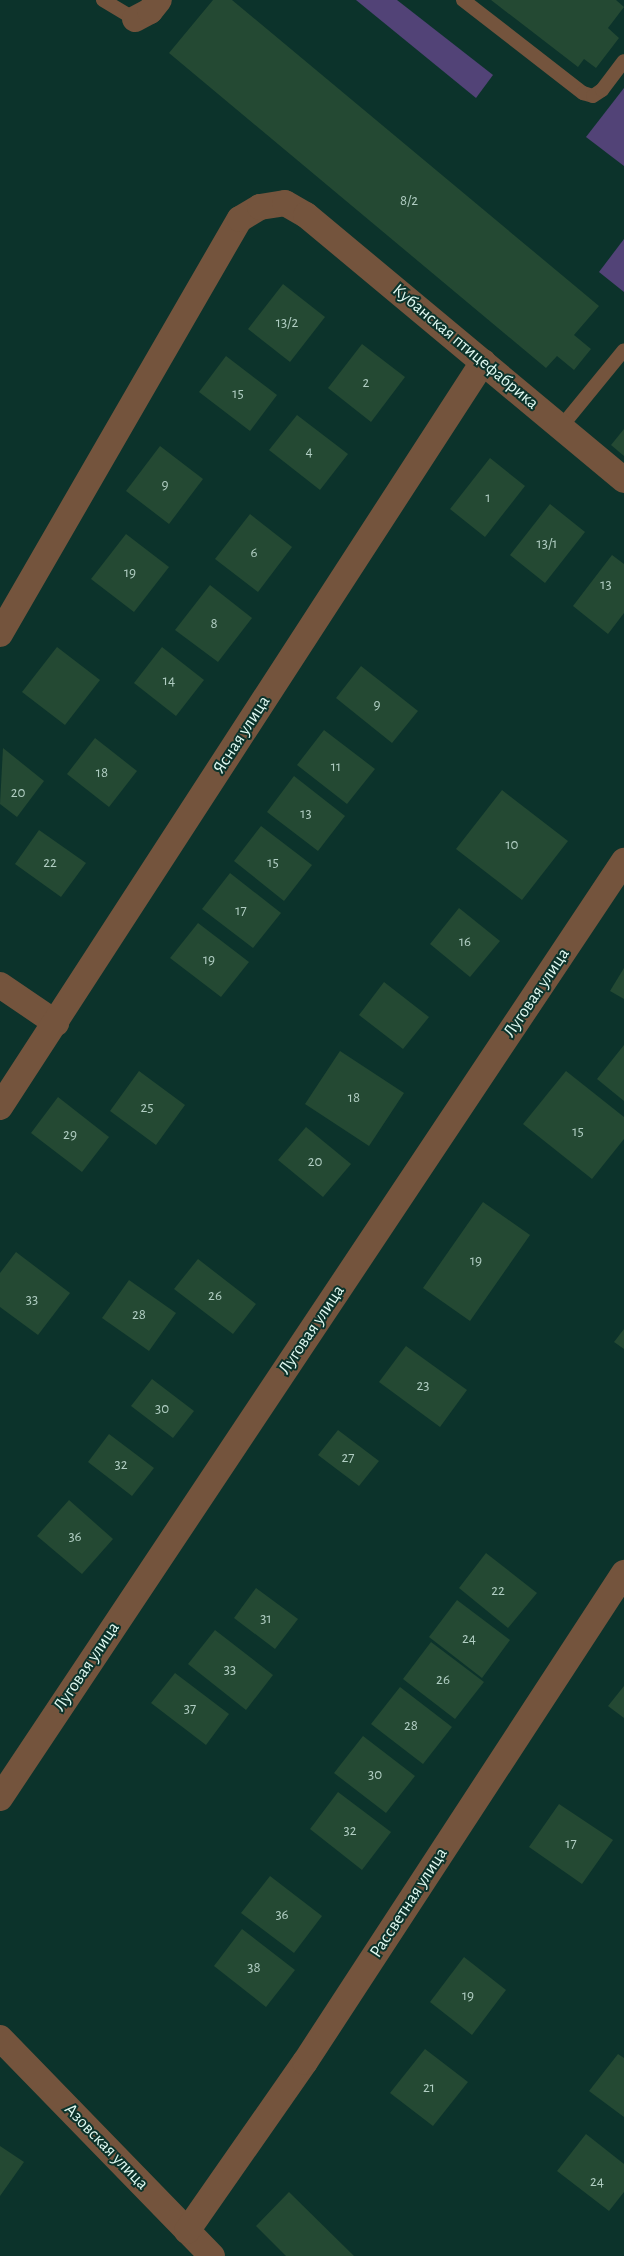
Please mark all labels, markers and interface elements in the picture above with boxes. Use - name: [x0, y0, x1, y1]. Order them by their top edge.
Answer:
- house number: 8/2: [400, 192, 418, 210]
- street label: Кубанская птицефабрика: [388, 280, 542, 414]
- house number: 13/2: [276, 314, 298, 332]
- house number: 2: [363, 374, 369, 392]
- house number: 15: [232, 385, 244, 403]
- house number: 4: [305, 443, 313, 461]
- house number: 9: [161, 476, 169, 494]
- house number: 1: [485, 489, 491, 507]
- house number: 13/1: [537, 535, 557, 553]
- house number: 6: [250, 544, 258, 562]
- house number: 19: [124, 564, 136, 582]
- house number: 13: [600, 576, 612, 594]
- house number: 8: [210, 615, 218, 633]
- house number: 14: [163, 672, 175, 690]
- street label: Ясная улица: [209, 692, 275, 778]
- house number: 9: [373, 696, 381, 714]
- house number: 11: [331, 758, 341, 776]
- house number: 18: [96, 764, 108, 782]
- house number: 20: [11, 784, 25, 802]
- house number: 13: [300, 805, 312, 823]
- house number: 10: [505, 836, 519, 854]
- house number: 22: [43, 854, 57, 872]
- house number: 15: [267, 854, 279, 872]
- house number: 17: [235, 902, 247, 920]
- house number: 16: [459, 933, 471, 951]
- street label: Луговая улица: [499, 944, 575, 1042]
- house number: 19: [203, 951, 215, 969]
- house number: 18: [348, 1089, 360, 1107]
- house number: 25: [140, 1099, 154, 1117]
- house number: 15: [572, 1123, 584, 1141]
- house number: 29: [63, 1126, 77, 1144]
- house number: 20: [308, 1153, 322, 1171]
- house number: 19: [470, 1252, 482, 1270]
- street label: Луговая улица: [274, 1281, 350, 1379]
- house number: 26: [208, 1287, 222, 1305]
- house number: 33: [26, 1291, 38, 1309]
- house number: 28: [132, 1306, 146, 1324]
- house number: 23: [416, 1377, 430, 1395]
- house number: 30: [155, 1400, 169, 1418]
- house number: 27: [341, 1449, 355, 1467]
- house number: 32: [114, 1456, 128, 1474]
- house number: 36: [68, 1528, 82, 1546]
- house number: 22: [491, 1582, 505, 1600]
- house number: 31: [260, 1610, 272, 1628]
- street label: Луговая улица: [49, 1618, 125, 1716]
- house number: 24: [462, 1630, 476, 1648]
- house number: 33: [224, 1661, 236, 1679]
- house number: 26: [436, 1671, 450, 1689]
- house number: 37: [184, 1700, 196, 1718]
- house number: 28: [404, 1717, 418, 1735]
- house number: 30: [368, 1766, 382, 1784]
- house number: 32: [343, 1822, 357, 1840]
- house number: 17: [565, 1835, 577, 1853]
- street label: Рассветная улица: [365, 1844, 453, 1962]
- house number: 36: [275, 1906, 289, 1924]
- house number: 38: [247, 1959, 261, 1977]
- house number: 19: [462, 1987, 474, 2005]
- house number: 21: [423, 2079, 435, 2097]
- street label: Азовская улица: [59, 2099, 153, 2195]
- house number: 24: [590, 2173, 604, 2191]

